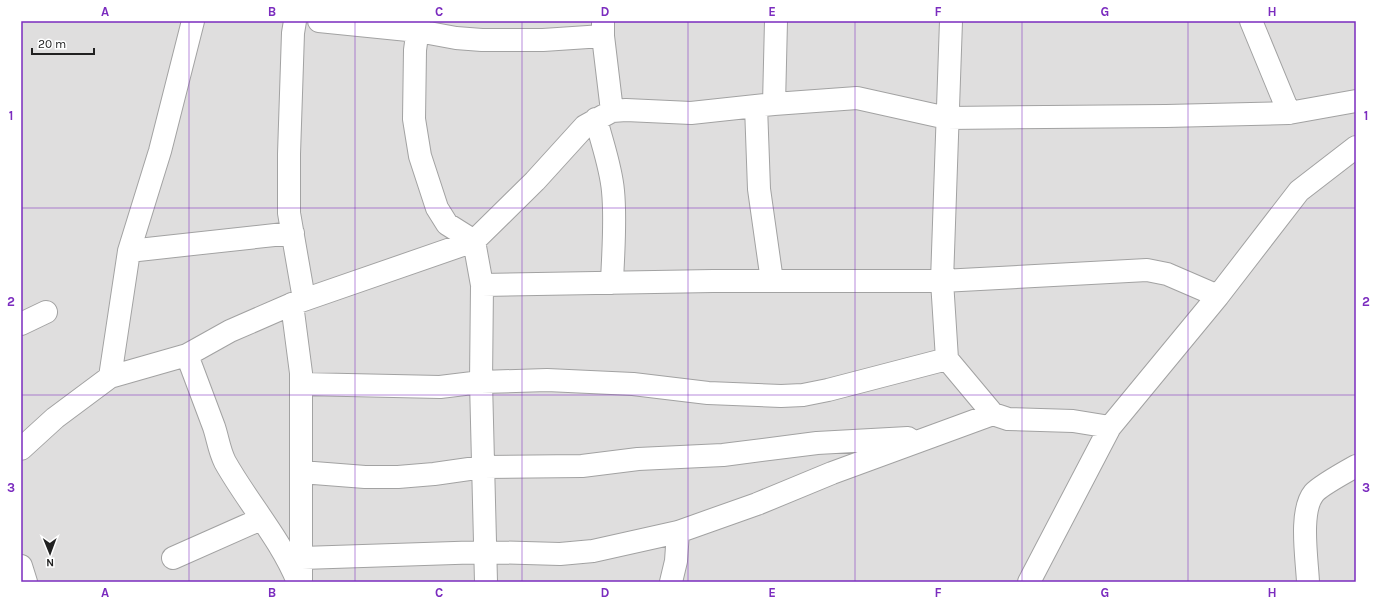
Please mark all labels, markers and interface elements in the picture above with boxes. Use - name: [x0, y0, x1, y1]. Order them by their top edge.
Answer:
- text: A: [101, 4, 109, 19]
- text: B: [268, 4, 276, 19]
- text: C: [435, 4, 443, 19]
- text: D: [601, 4, 610, 19]
- text: E: [768, 4, 776, 19]
- text: F: [934, 4, 942, 19]
- text: G: [1101, 4, 1109, 19]
- text: H: [1267, 4, 1277, 19]
- scale bar: [32, 30, 94, 56]
- text: 20 m: [38, 37, 66, 51]
- text: 1: [9, 108, 13, 123]
- text: 1: [1364, 108, 1368, 123]
- text: 2: [7, 294, 15, 309]
- text: 2: [1362, 294, 1370, 309]
- text: 3: [7, 480, 15, 495]
- text: 3: [1362, 480, 1370, 495]
- north arrow: [30, 533, 70, 573]
- text: N: [46, 556, 54, 569]
- text: A: [101, 585, 109, 600]
- text: B: [268, 585, 276, 600]
- text: C: [435, 585, 443, 600]
- text: D: [601, 585, 610, 600]
- text: E: [768, 585, 776, 600]
- text: F: [934, 585, 942, 600]
- text: G: [1101, 585, 1109, 600]
- text: H: [1267, 585, 1277, 600]

